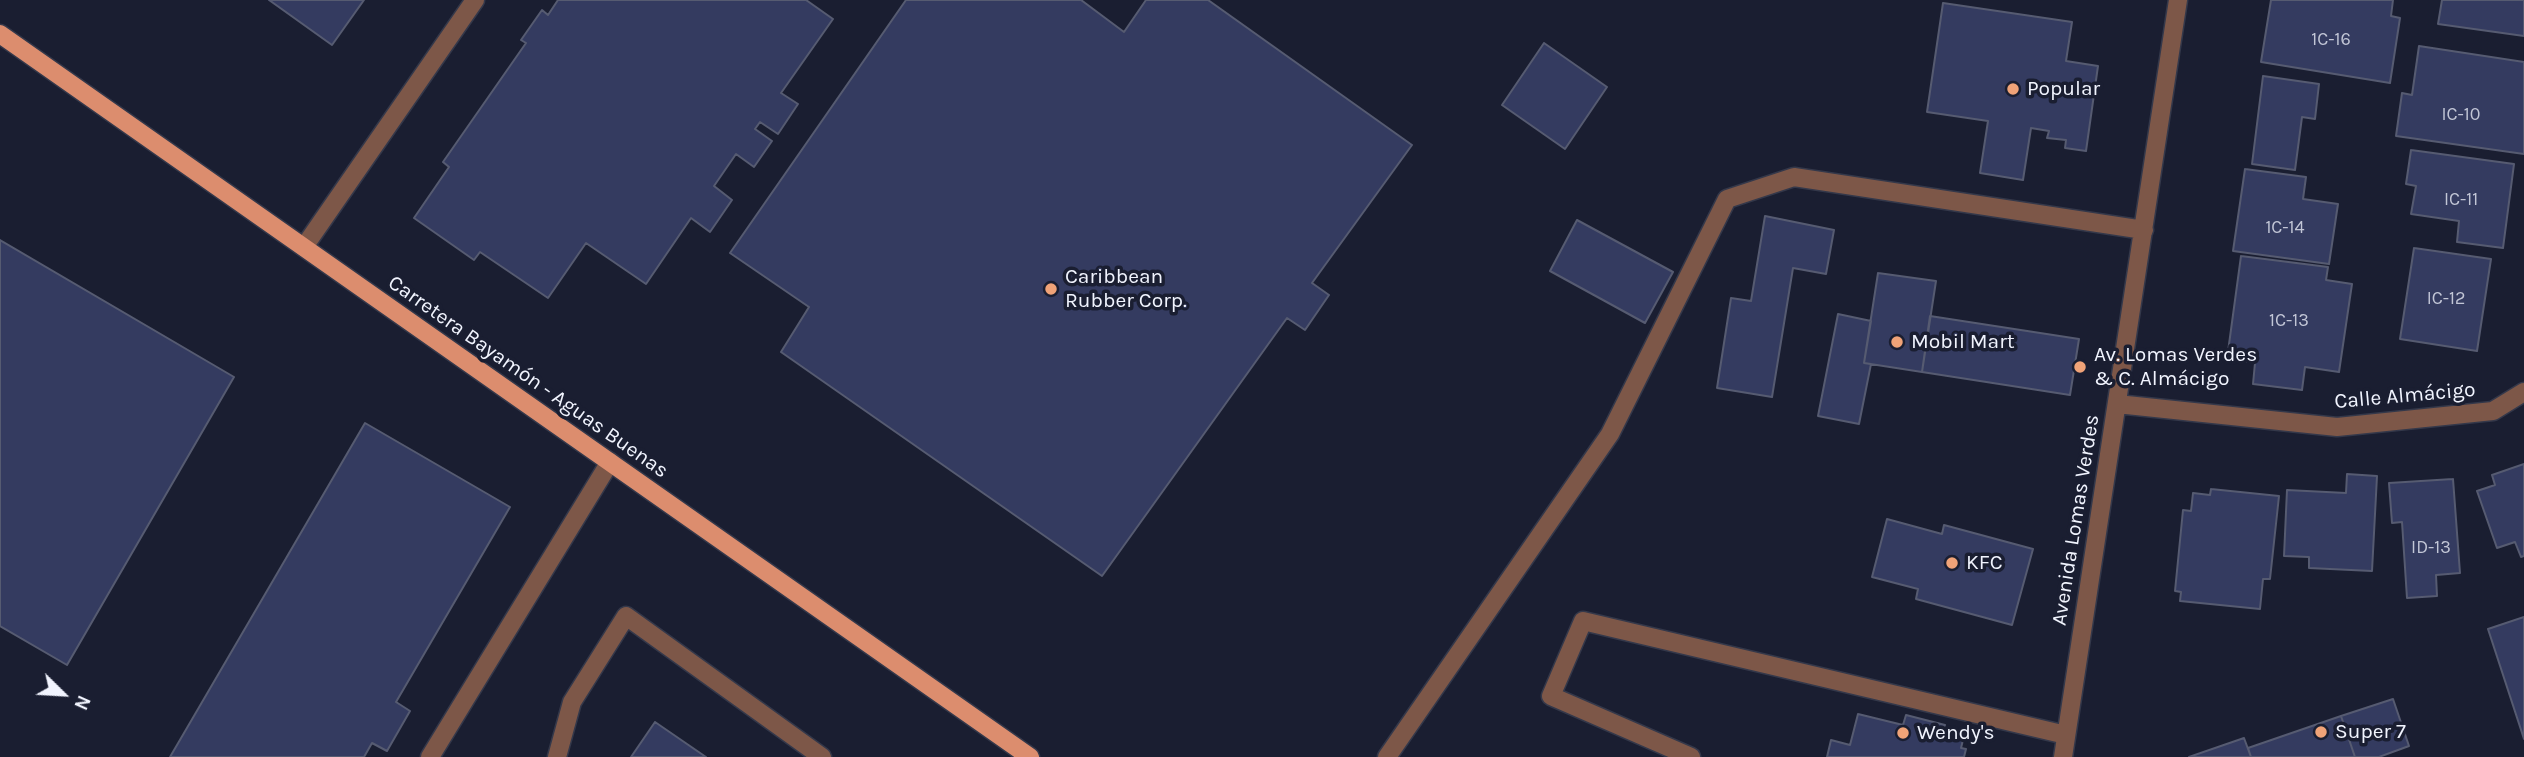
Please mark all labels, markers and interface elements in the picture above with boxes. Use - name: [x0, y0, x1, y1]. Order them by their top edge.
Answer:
- house number: 1C-16: [2311, 29, 2351, 51]
- place label: Popular: [2027, 76, 2100, 102]
- marker: Popular: [2005, 81, 2021, 97]
- house number: IC-10: [2442, 104, 2480, 126]
- house number: IC-11: [2444, 189, 2478, 211]
- house number: 1C-14: [2265, 217, 2305, 239]
- place label: Caribbean Rubber Corp.: [1065, 264, 1187, 314]
- street label: Carretera Bayamón - Aguas Buenas: [383, 270, 673, 484]
- marker: Caribbean Rubber Corp.: [1043, 281, 1059, 297]
- house number: IC-12: [2427, 288, 2465, 310]
- house number: 1C-13: [2269, 310, 2309, 332]
- place label: Mobil Mart: [1911, 329, 2015, 355]
- marker: Mobil Mart: [1889, 334, 1905, 350]
- place label: Av. Lomas Verdes & C. Almácigo: [2094, 342, 2257, 392]
- marker: Av. Lomas Verdes & C. Almácigo: [2072, 359, 2088, 375]
- street label: Calle Almácigo: [2333, 377, 2477, 415]
- street label: Avenida Lomas Verdes: [2047, 413, 2105, 627]
- house number: ID-13: [2411, 537, 2451, 559]
- place label: KFC: [1966, 550, 2003, 576]
- marker: KFC: [1944, 555, 1960, 571]
- north arrow: [28, 659, 98, 729]
- text: N: [69, 692, 95, 713]
- place label: Super 7: [2335, 719, 2406, 745]
- place label: Wendy's: [1917, 720, 1995, 746]
- marker: Super 7: [2313, 724, 2329, 740]
- marker: Wendy's: [1895, 725, 1911, 741]

